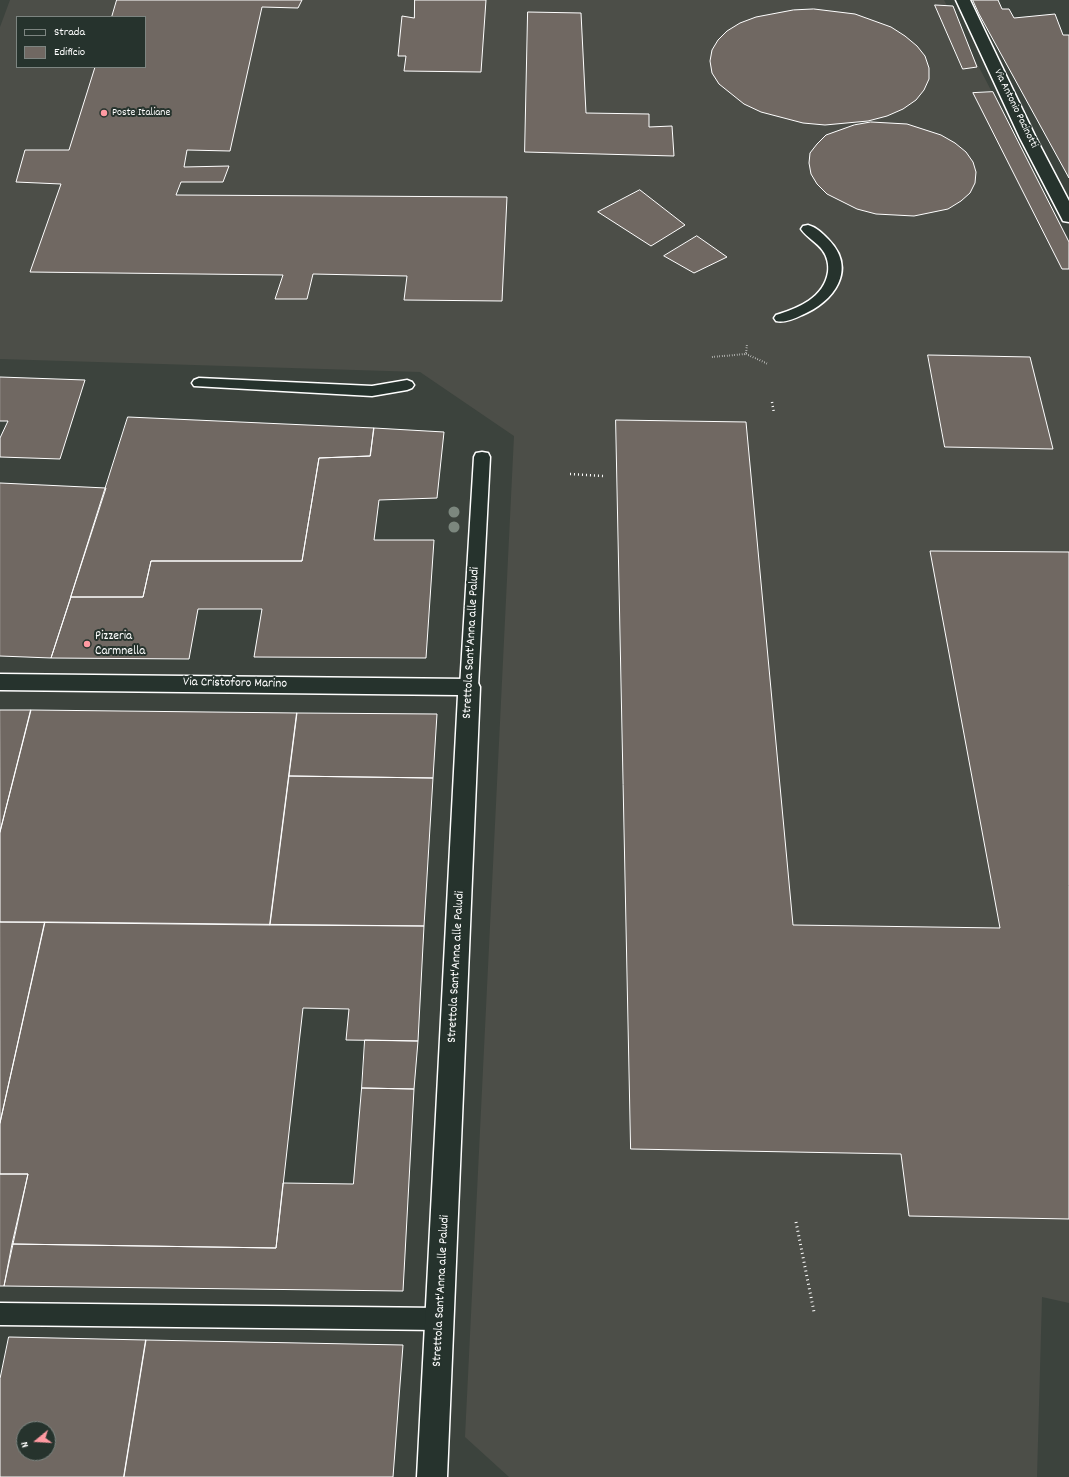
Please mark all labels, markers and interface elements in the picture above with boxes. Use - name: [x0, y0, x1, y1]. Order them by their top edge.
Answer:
- legend: [16, 16, 146, 68]
- text: Strada: [54, 24, 85, 41]
- text: Edificio: [54, 44, 85, 61]
- street label: Via Antonio Pacinotti: [990, 67, 1040, 151]
- place label: Poste Italiane: [112, 106, 170, 120]
- marker: Poste Italiane: [99, 108, 109, 118]
- street label: Strettola Sant'Anna alle Paludi: [460, 567, 484, 719]
- place label: Pizzeria Carmnella: [95, 629, 145, 660]
- marker: Pizzeria Carmnella: [82, 639, 92, 649]
- street label: Via Cristoforo Marino: [183, 675, 287, 693]
- street label: Strettola Sant'Anna alle Paludi: [445, 891, 469, 1043]
- street label: Strettola Sant'Anna alle Paludi: [430, 1215, 454, 1367]
- north arrow: [16, 1421, 56, 1461]
- text: N: [17, 1439, 34, 1449]

